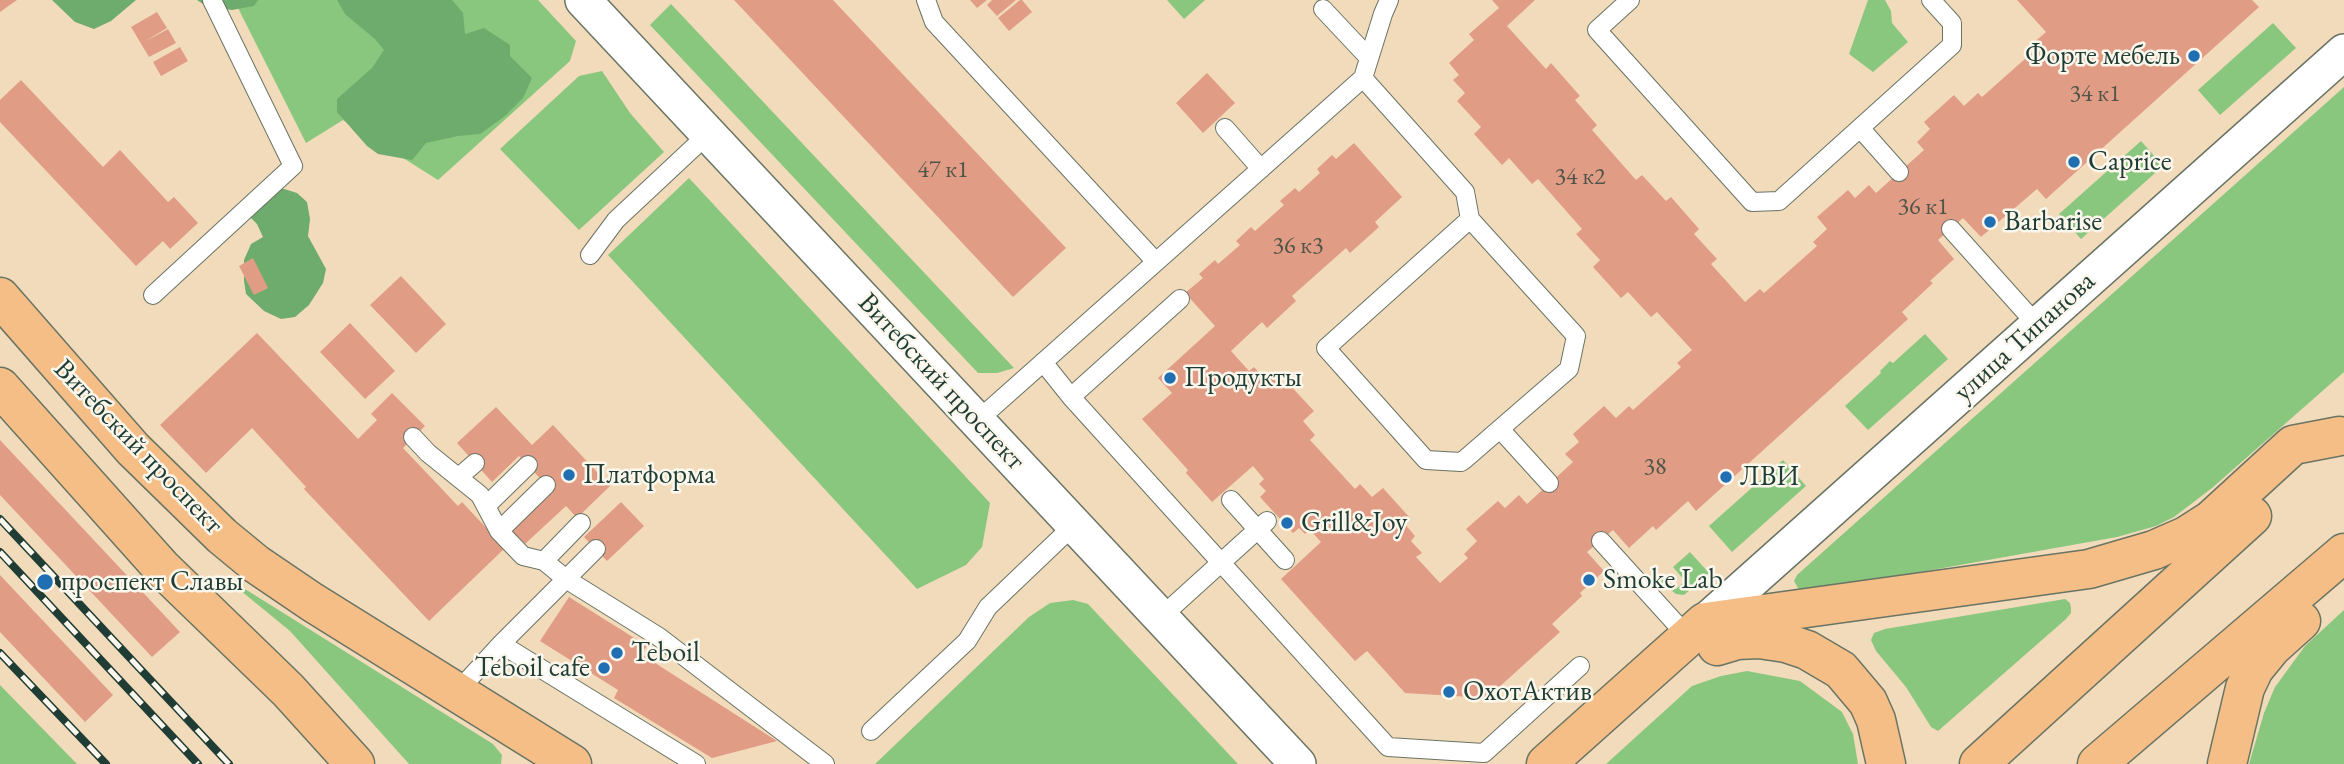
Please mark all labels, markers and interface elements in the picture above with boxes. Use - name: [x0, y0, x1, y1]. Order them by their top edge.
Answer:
- place label: Форте мебель: [2025, 39, 2180, 73]
- marker: Форте мебель: [2186, 48, 2202, 64]
- house number: 34 к1: [2070, 80, 2120, 108]
- place label: Caprice: [2088, 145, 2172, 179]
- marker: Caprice: [2066, 154, 2082, 170]
- house number: 47 к1: [918, 156, 968, 184]
- house number: 34 к2: [1555, 163, 1605, 191]
- house number: 36 к1: [1898, 193, 1948, 221]
- place label: Barbarise: [2004, 205, 2102, 239]
- marker: Barbarise: [1982, 214, 1998, 230]
- house number: 36 к3: [1273, 232, 1323, 260]
- street label: улица Типанова: [1947, 265, 2103, 409]
- street label: Витебский проспект: [850, 287, 1032, 477]
- street label: Витебский проспект: [46, 353, 230, 541]
- place label: Продукты: [1184, 361, 1302, 395]
- marker: Продукты: [1162, 370, 1178, 386]
- house number: 38: [1643, 453, 1667, 481]
- place label: Платформа: [583, 458, 715, 492]
- place label: ЛВИ: [1740, 460, 1799, 494]
- marker: Платформа: [561, 467, 577, 483]
- marker: ЛВИ: [1718, 469, 1734, 485]
- place label: Grill&Joy: [1301, 506, 1407, 540]
- marker: Grill&Joy: [1279, 515, 1295, 531]
- place label: Smoke Lab: [1603, 563, 1723, 597]
- place label: проспект Славы: [61, 565, 243, 599]
- marker: проспект Славы: [35, 572, 55, 592]
- marker: Smoke Lab: [1581, 572, 1597, 588]
- place label: Teboil: [631, 636, 700, 670]
- marker: Teboil: [609, 645, 625, 661]
- place label: Teboil cafe: [475, 651, 590, 685]
- marker: Teboil cafe: [596, 660, 612, 676]
- place label: ОхотАктив: [1463, 675, 1592, 709]
- marker: ОхотАктив: [1441, 684, 1457, 700]

